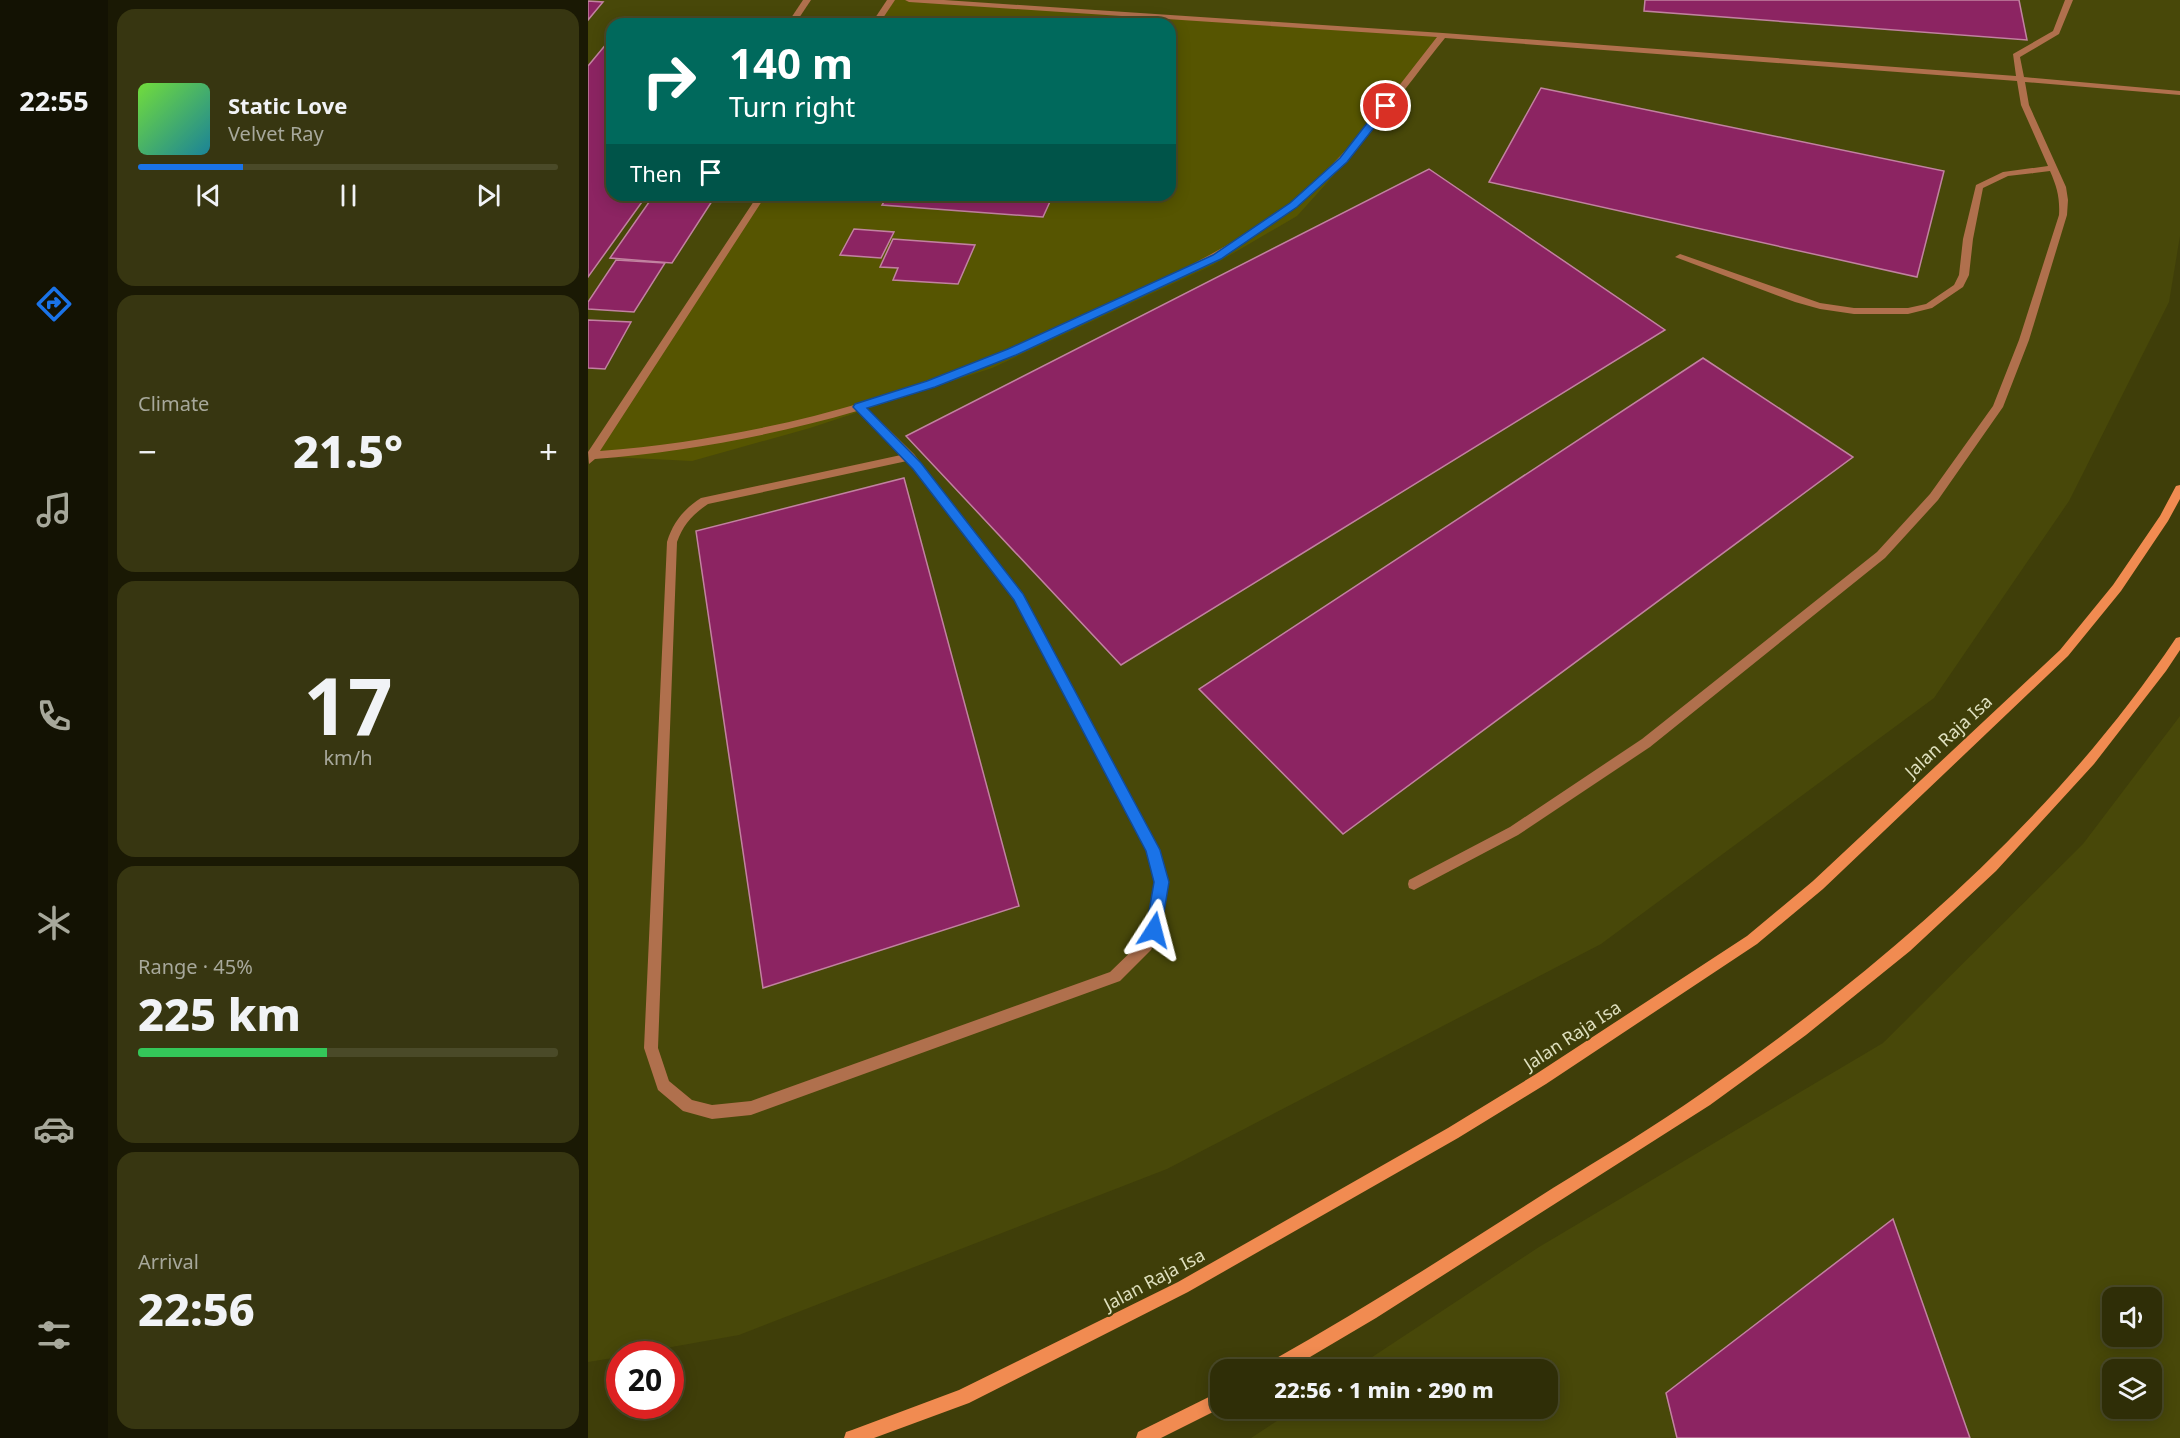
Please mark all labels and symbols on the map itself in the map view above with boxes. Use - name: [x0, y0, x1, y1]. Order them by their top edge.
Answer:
- pin: [1360, 80, 1411, 131]
- street label: Jalan Raja Isa: [1898, 689, 1997, 784]
- position arrow: [1122, 898, 1186, 962]
- street label: Jalan Raja Isa: [1517, 995, 1625, 1076]
- street label: Jalan Raja Isa: [1098, 1242, 1209, 1317]
- speed limit sign: 20: [606, 1341, 684, 1419]

